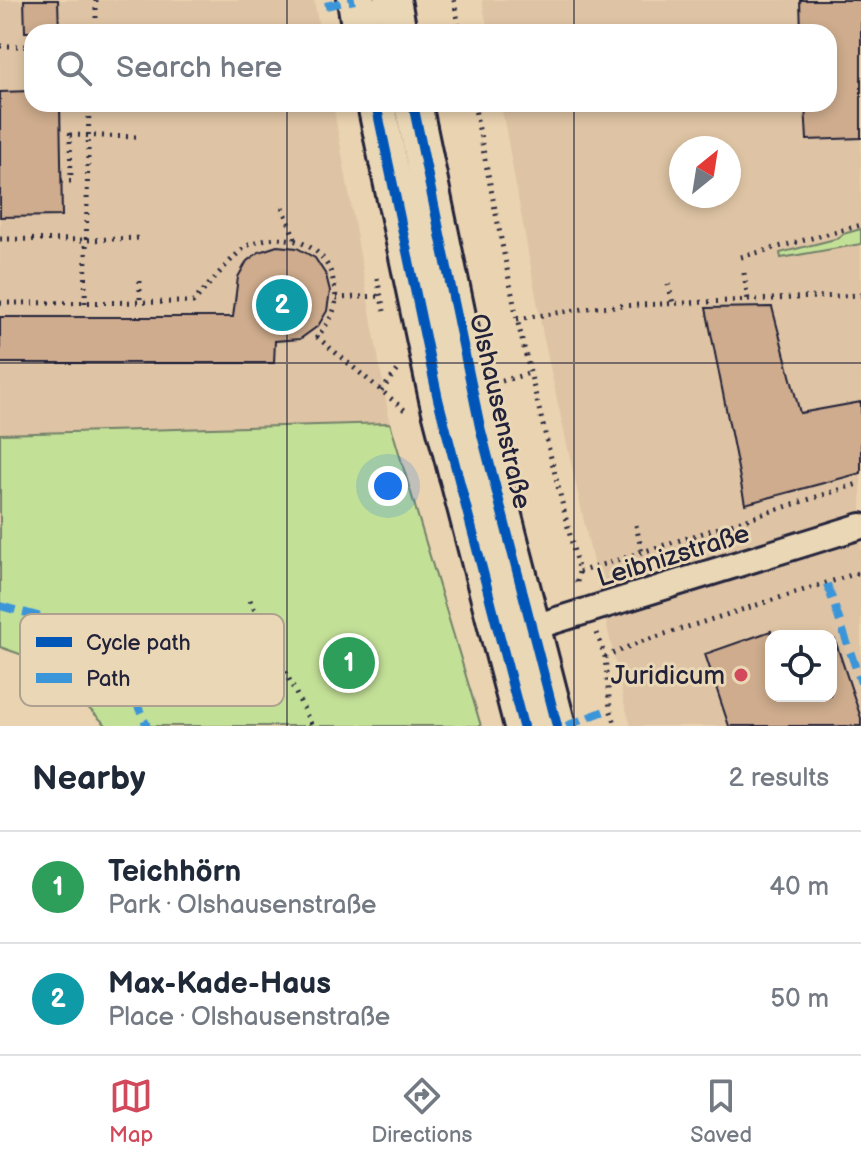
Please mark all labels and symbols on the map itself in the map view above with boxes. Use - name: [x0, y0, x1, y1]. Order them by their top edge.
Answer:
- north arrow: [669, 136, 741, 208]
- pin: 2: [256, 275, 308, 335]
- street label: Olshausenstraße: [462, 311, 537, 512]
- your location: [368, 466, 408, 506]
- street label: Leibnizstraße: [593, 519, 753, 594]
- legend: [20, 614, 284, 706]
- text: Cycle path: [86, 630, 191, 657]
- pin: 1: [323, 633, 375, 693]
- place label: Juridicum: [611, 661, 725, 692]
- text: Path: [86, 666, 130, 693]
- marker: Juridicum: [732, 666, 750, 684]

